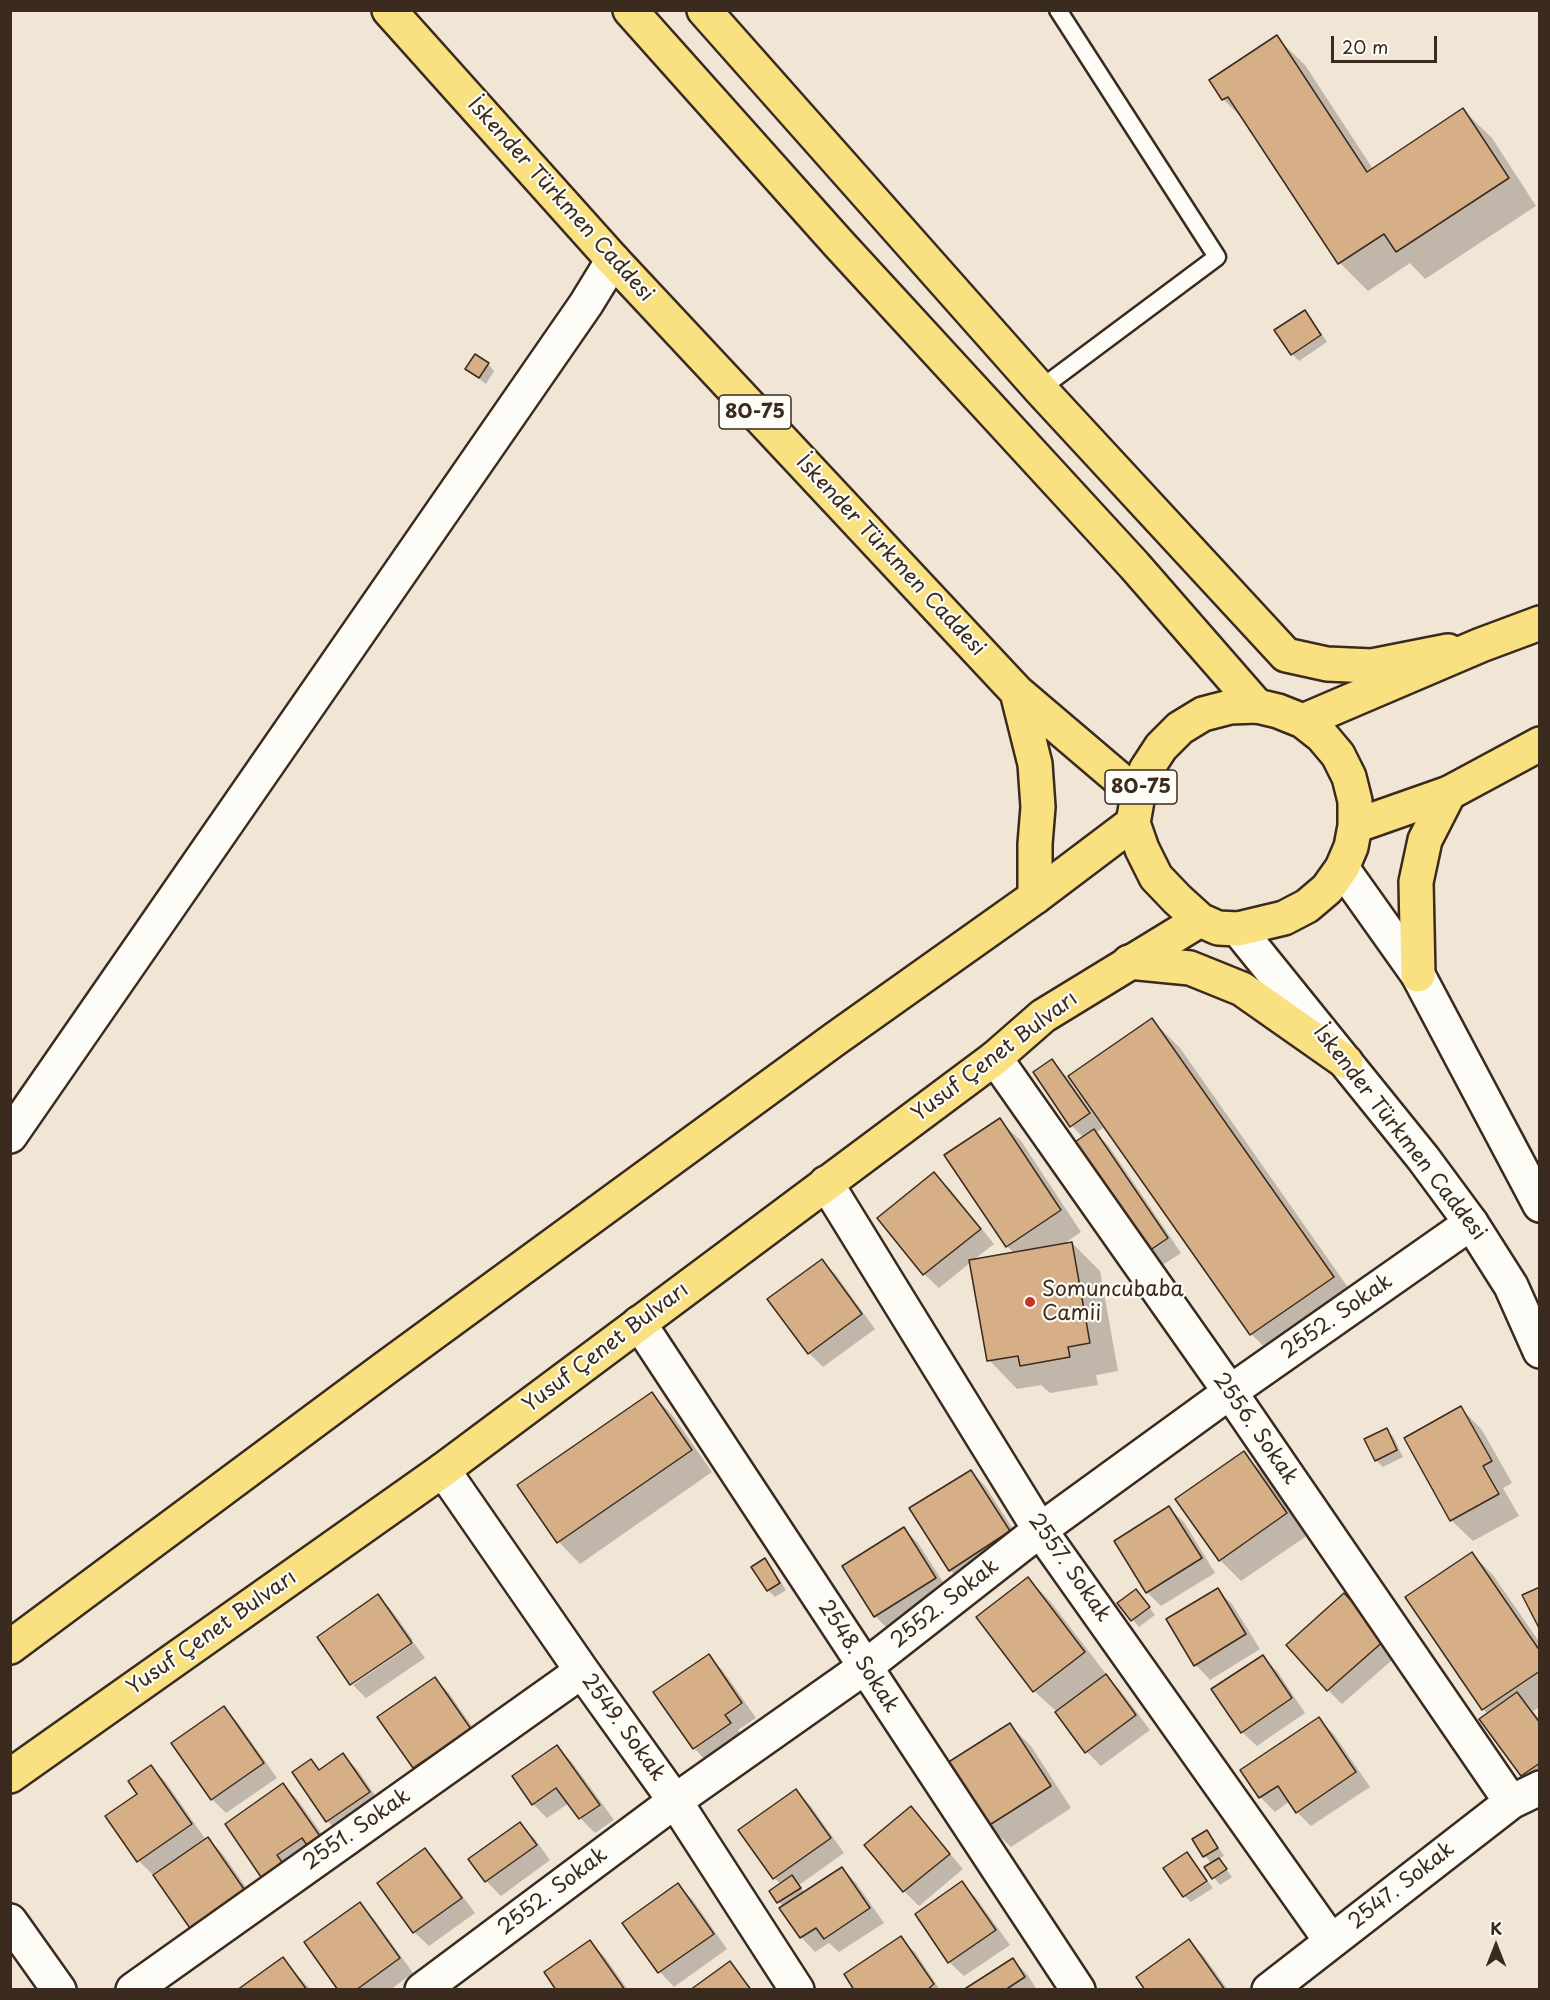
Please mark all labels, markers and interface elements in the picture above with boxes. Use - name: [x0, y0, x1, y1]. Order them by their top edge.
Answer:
- scale bar: [1334, 24, 1440, 62]
- text: 20 m: [1342, 33, 1388, 60]
- street label: İskender Türkmen Caddesi: [462, 93, 658, 307]
- road number: 80-75: [719, 395, 791, 429]
- street label: İskender Türkmen Caddesi: [790, 450, 990, 662]
- road number: 80-75: [1105, 770, 1177, 804]
- street label: Yusuf Çenet Bulvarı: [907, 987, 1083, 1127]
- street label: İskender Türkmen Caddesi: [1307, 1021, 1491, 1245]
- street label: 2552. Sokak: [1276, 1269, 1398, 1365]
- place label: Somuncubaba Camii: [1042, 1277, 1184, 1327]
- street label: Yusuf Çenet Bulvarı: [518, 1278, 694, 1418]
- marker: Somuncubaba Camii: [1023, 1295, 1037, 1309]
- street label: 2556. Sokak: [1207, 1368, 1303, 1490]
- street label: 2557. Sokak: [1022, 1509, 1116, 1627]
- street label: 2552. Sokak: [886, 1554, 1004, 1654]
- street label: Yusuf Çenet Bulvarı: [123, 1565, 301, 1701]
- street label: 2548. Sokak: [812, 1596, 904, 1718]
- street label: 2549. Sokak: [576, 1670, 670, 1786]
- street label: 2551. Sokak: [299, 1784, 415, 1876]
- street label: 2547. Sokak: [1344, 1837, 1460, 1935]
- street label: 2552. Sokak: [493, 1843, 613, 1941]
- north arrow: [1466, 1916, 1526, 1976]
- text: K: [1490, 1916, 1502, 1940]

